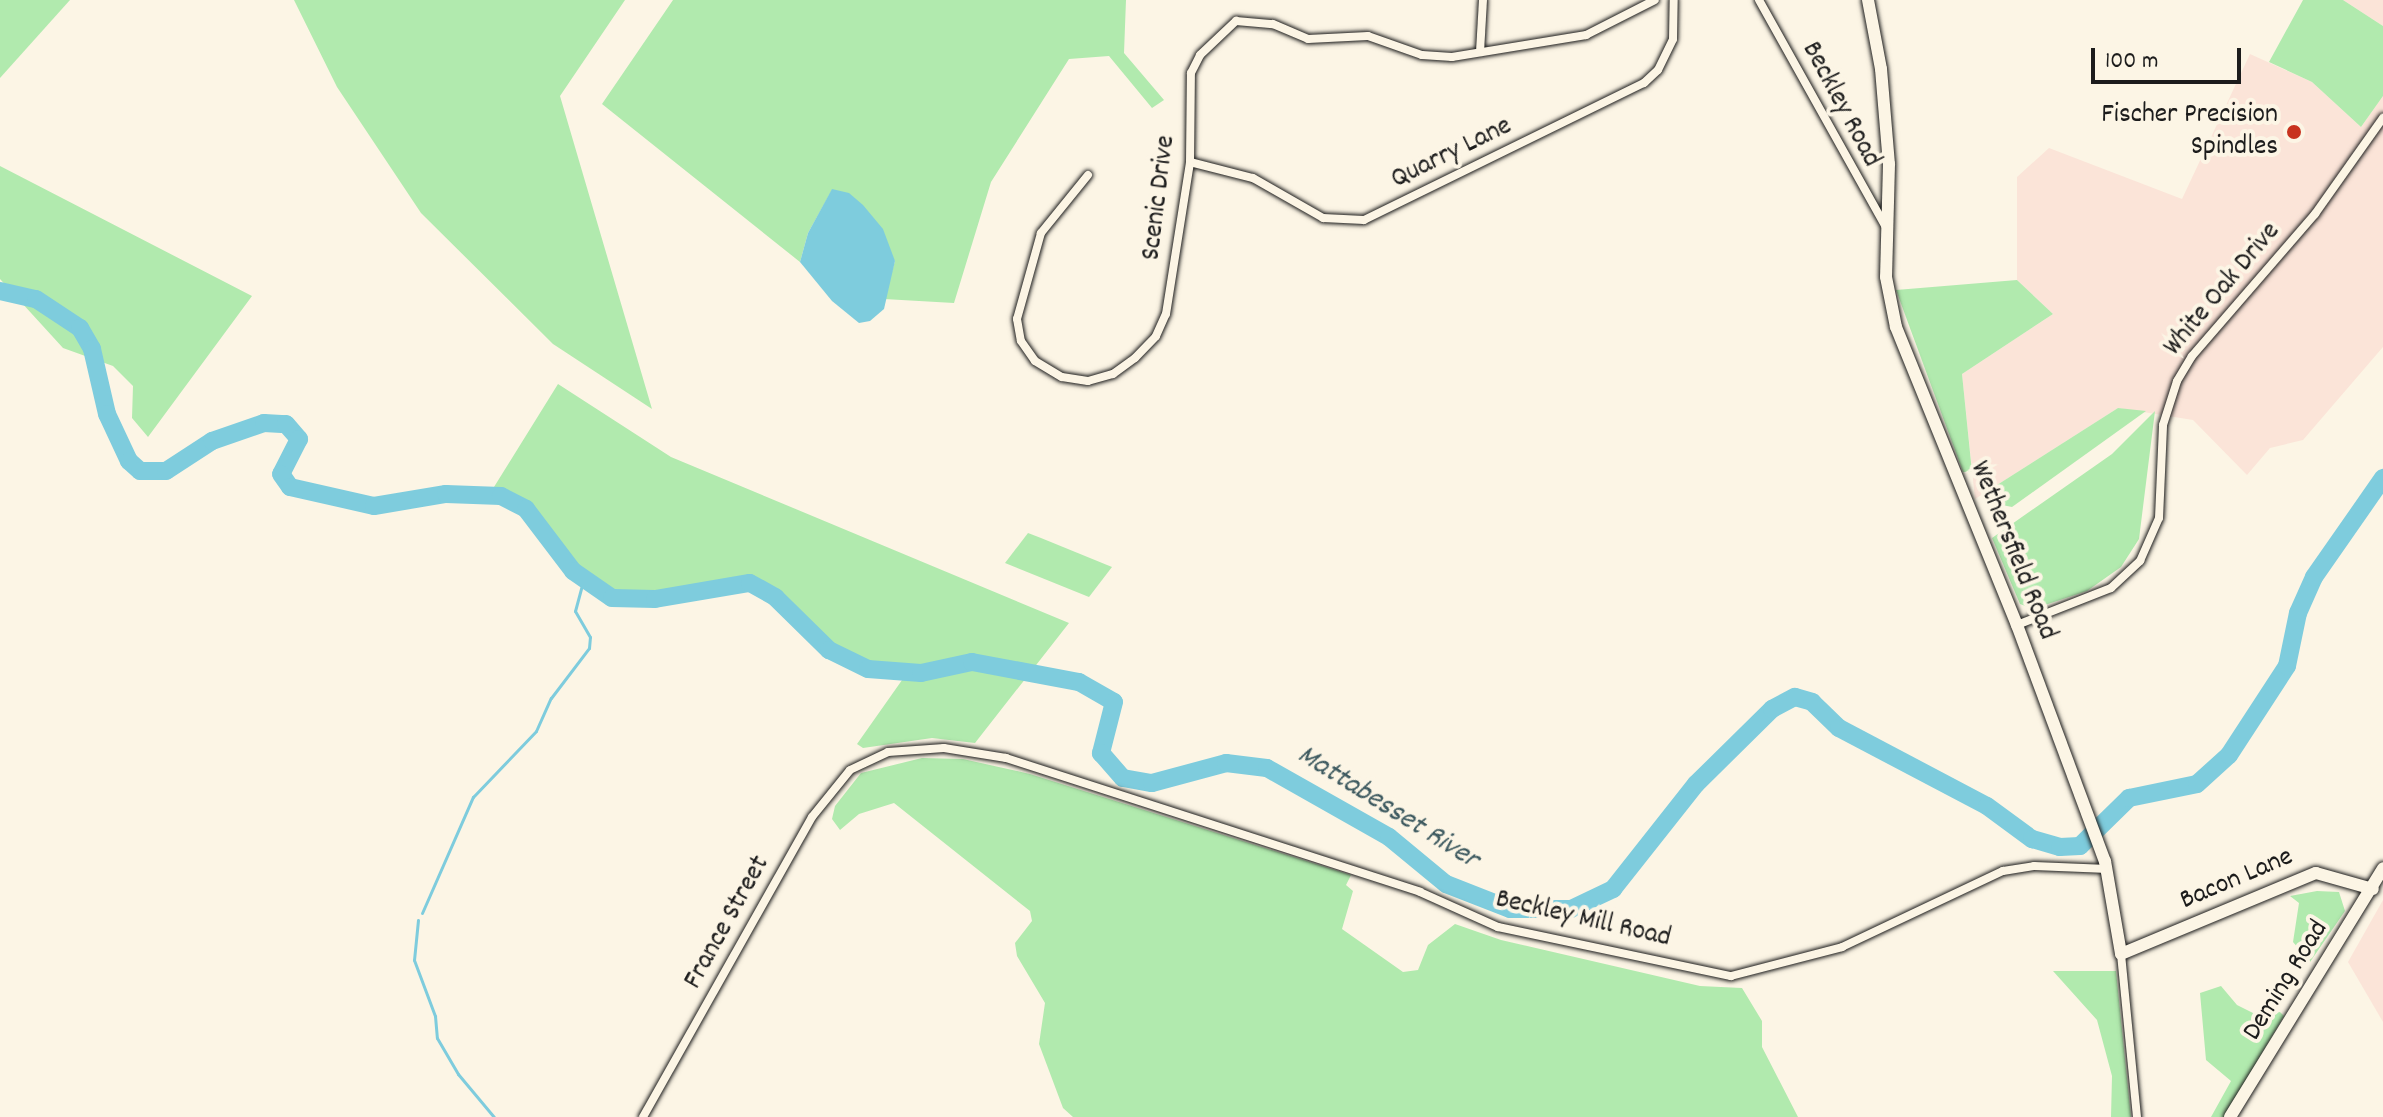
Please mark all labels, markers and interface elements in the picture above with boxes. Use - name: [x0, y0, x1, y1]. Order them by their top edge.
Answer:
- scale bar: [2095, 32, 2245, 82]
- street label: Beckley Road: [1793, 36, 1887, 174]
- text: 100 m: [2105, 45, 2158, 79]
- place label: Fischer Precision Spindles: [2101, 99, 2278, 165]
- street label: Quarry Lane: [1386, 110, 1518, 198]
- marker: Fischer Precision Spindles: [2285, 123, 2303, 141]
- street label: Scenic Drive: [1136, 134, 1184, 262]
- street label: White Oak Drive: [2157, 216, 2289, 364]
- street label: Wethersfield Road: [1961, 457, 2063, 645]
- water label: Mattabesset River: [1290, 739, 1484, 879]
- street label: Bacon Lane: [2176, 841, 2298, 919]
- street label: France Street: [678, 851, 778, 995]
- street label: Beckley Mill Road: [1492, 884, 1674, 956]
- street label: Deming Road: [2237, 915, 2337, 1047]

